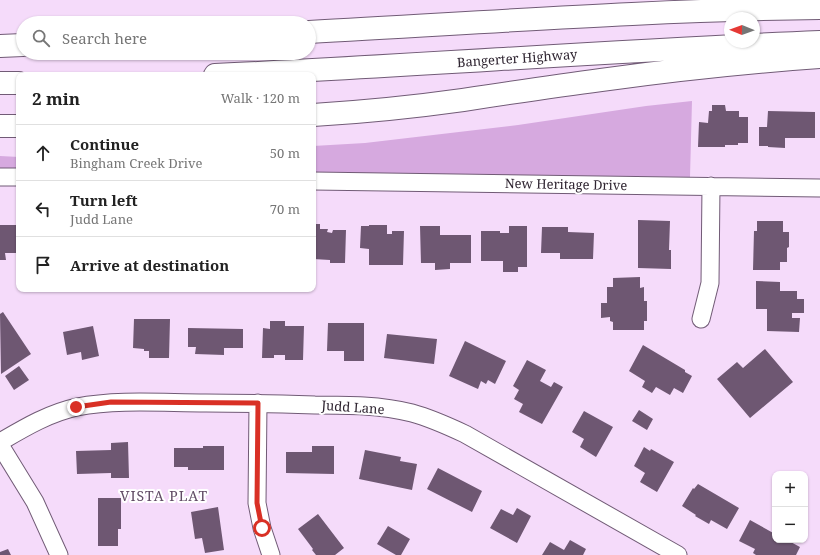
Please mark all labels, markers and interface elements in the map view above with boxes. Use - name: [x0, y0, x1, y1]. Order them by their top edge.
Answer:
- north arrow: [724, 12, 760, 48]
- search box: [16, 16, 316, 60]
- icon: search: [30, 27, 52, 49]
- text: Search here: [62, 28, 147, 48]
- street label: Bangerter Highway: [456, 45, 578, 71]
- text: 2 min: [32, 87, 80, 110]
- text: Walk · 120 m: [221, 89, 300, 107]
- text: Continue: [70, 134, 139, 154]
- icon: ahead: [32, 142, 54, 164]
- text: 50 m: [270, 144, 300, 162]
- text: Bingham Creek Drive: [70, 154, 203, 172]
- street label: New Heritage Drive: [505, 174, 627, 194]
- text: Turn left: [70, 190, 138, 210]
- icon: left: [32, 198, 54, 220]
- text: 70 m: [270, 200, 300, 218]
- text: Judd Lane: [70, 210, 133, 228]
- icon: arrive: [32, 254, 54, 276]
- text: Arrive at destination: [70, 255, 229, 275]
- street label: Judd Lane: [320, 396, 385, 418]
- route end: [67, 398, 85, 416]
- map controls: [772, 471, 808, 543]
- button: +: [772, 471, 808, 507]
- district label: VISTA PLAT: [120, 486, 208, 505]
- button: −: [772, 507, 808, 543]
- route start: [253, 519, 271, 537]

